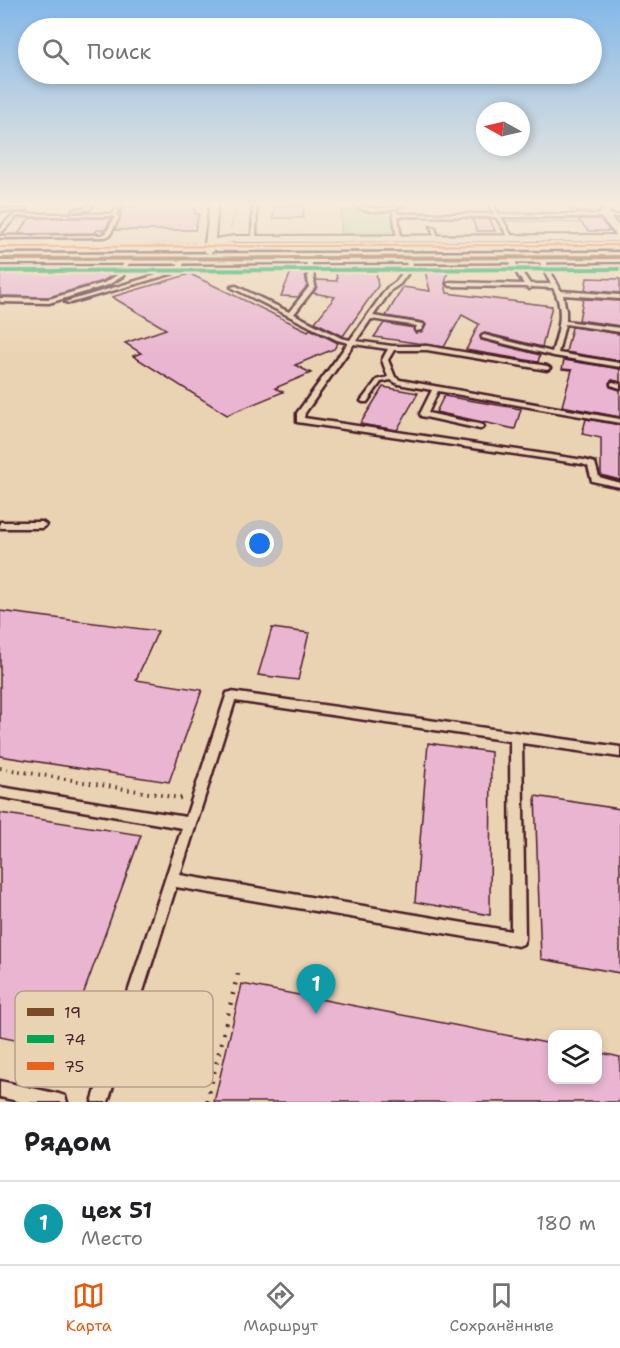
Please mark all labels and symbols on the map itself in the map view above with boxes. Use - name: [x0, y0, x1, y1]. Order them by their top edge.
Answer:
- north arrow: [476, 102, 530, 156]
- your location: [245, 529, 274, 558]
- pin: 1: [296, 964, 336, 1014]
- legend: [15, 991, 213, 1087]
- text: 19: [64, 1002, 81, 1023]
- text: 74: [64, 1029, 86, 1050]
- text: 75: [64, 1056, 84, 1077]

